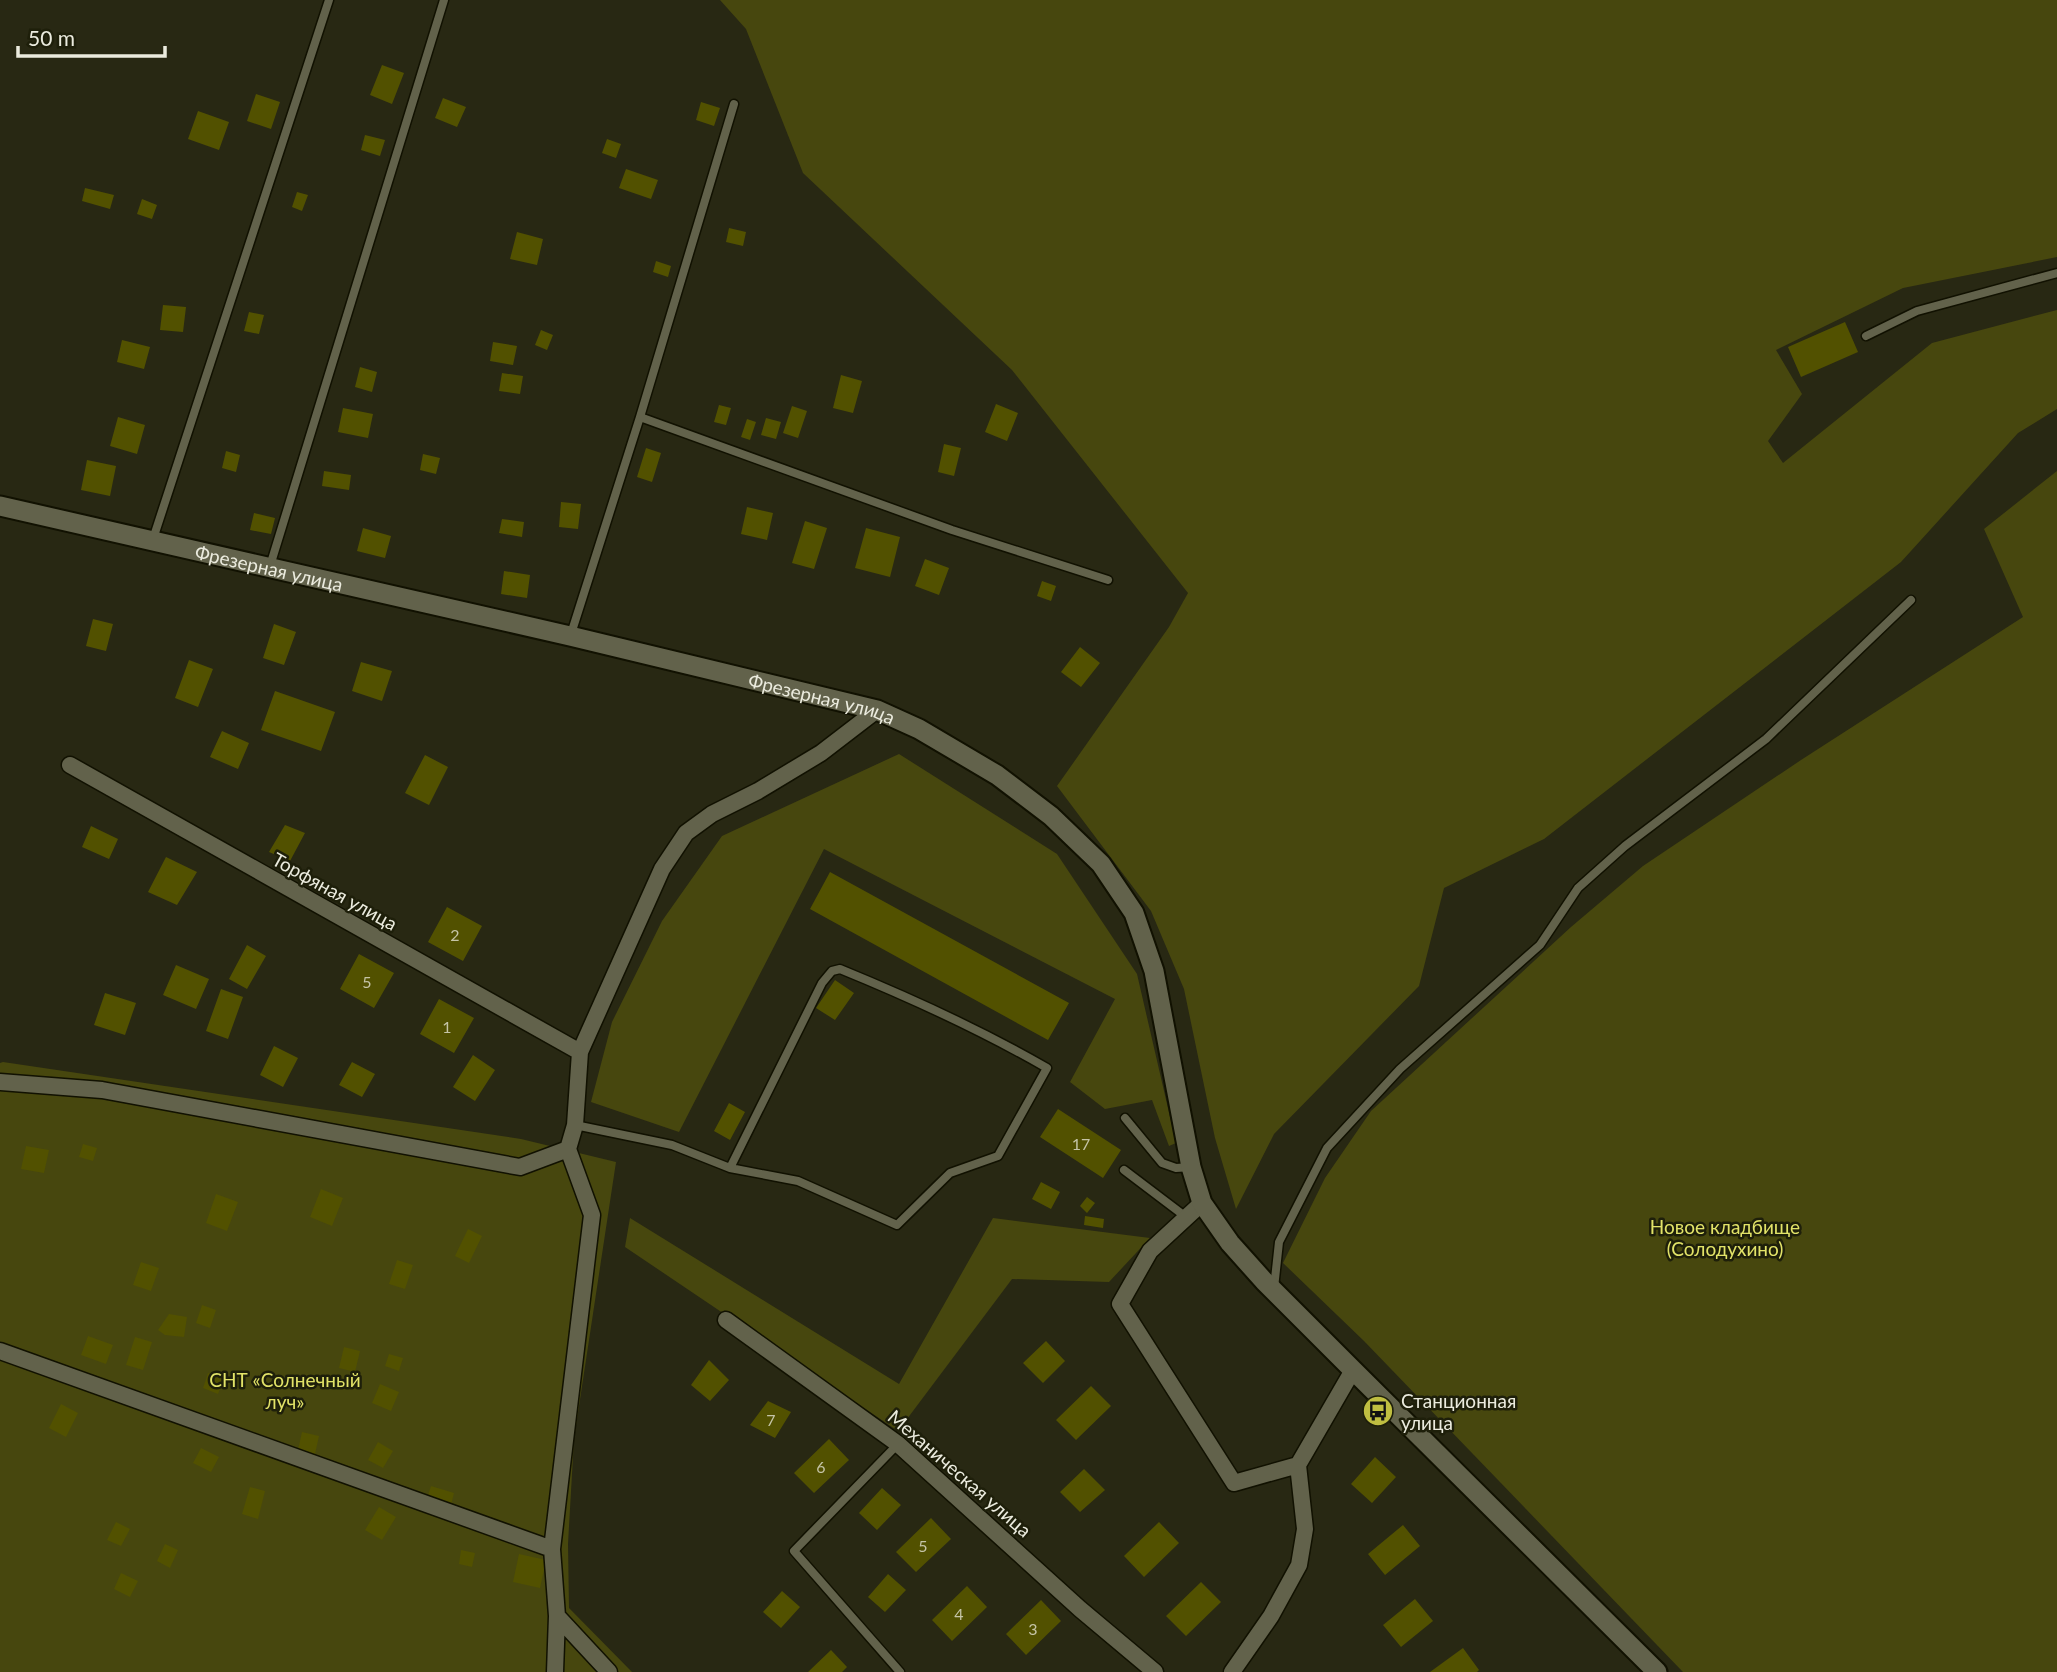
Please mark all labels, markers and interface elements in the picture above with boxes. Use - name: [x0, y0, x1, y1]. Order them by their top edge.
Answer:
- scale bar: [18, 14, 164, 58]
- text: 50 m: [28, 25, 75, 50]
- street label: Фрезерная улица: [193, 539, 345, 595]
- street label: Фрезерная улица: [746, 668, 899, 728]
- street label: Торфяная улица: [269, 847, 401, 935]
- house number: 2: [450, 925, 460, 944]
- house number: 5: [362, 972, 372, 991]
- house number: 1: [442, 1017, 452, 1036]
- house number: 17: [1072, 1134, 1090, 1153]
- park label: Новое кладбище (Солодухино): [1650, 1215, 1800, 1260]
- park label: СНТ «Солнечный луч»: [209, 1368, 361, 1413]
- place label: Станционная улица: [1401, 1389, 1516, 1434]
- bus stop icon: Станционная улица: [1361, 1394, 1395, 1428]
- street label: Механическая улица: [884, 1405, 1036, 1541]
- house number: 7: [766, 1410, 776, 1429]
- house number: 6: [816, 1457, 826, 1476]
- house number: 5: [918, 1536, 928, 1555]
- house number: 4: [954, 1604, 964, 1623]
- house number: 3: [1028, 1619, 1038, 1638]

